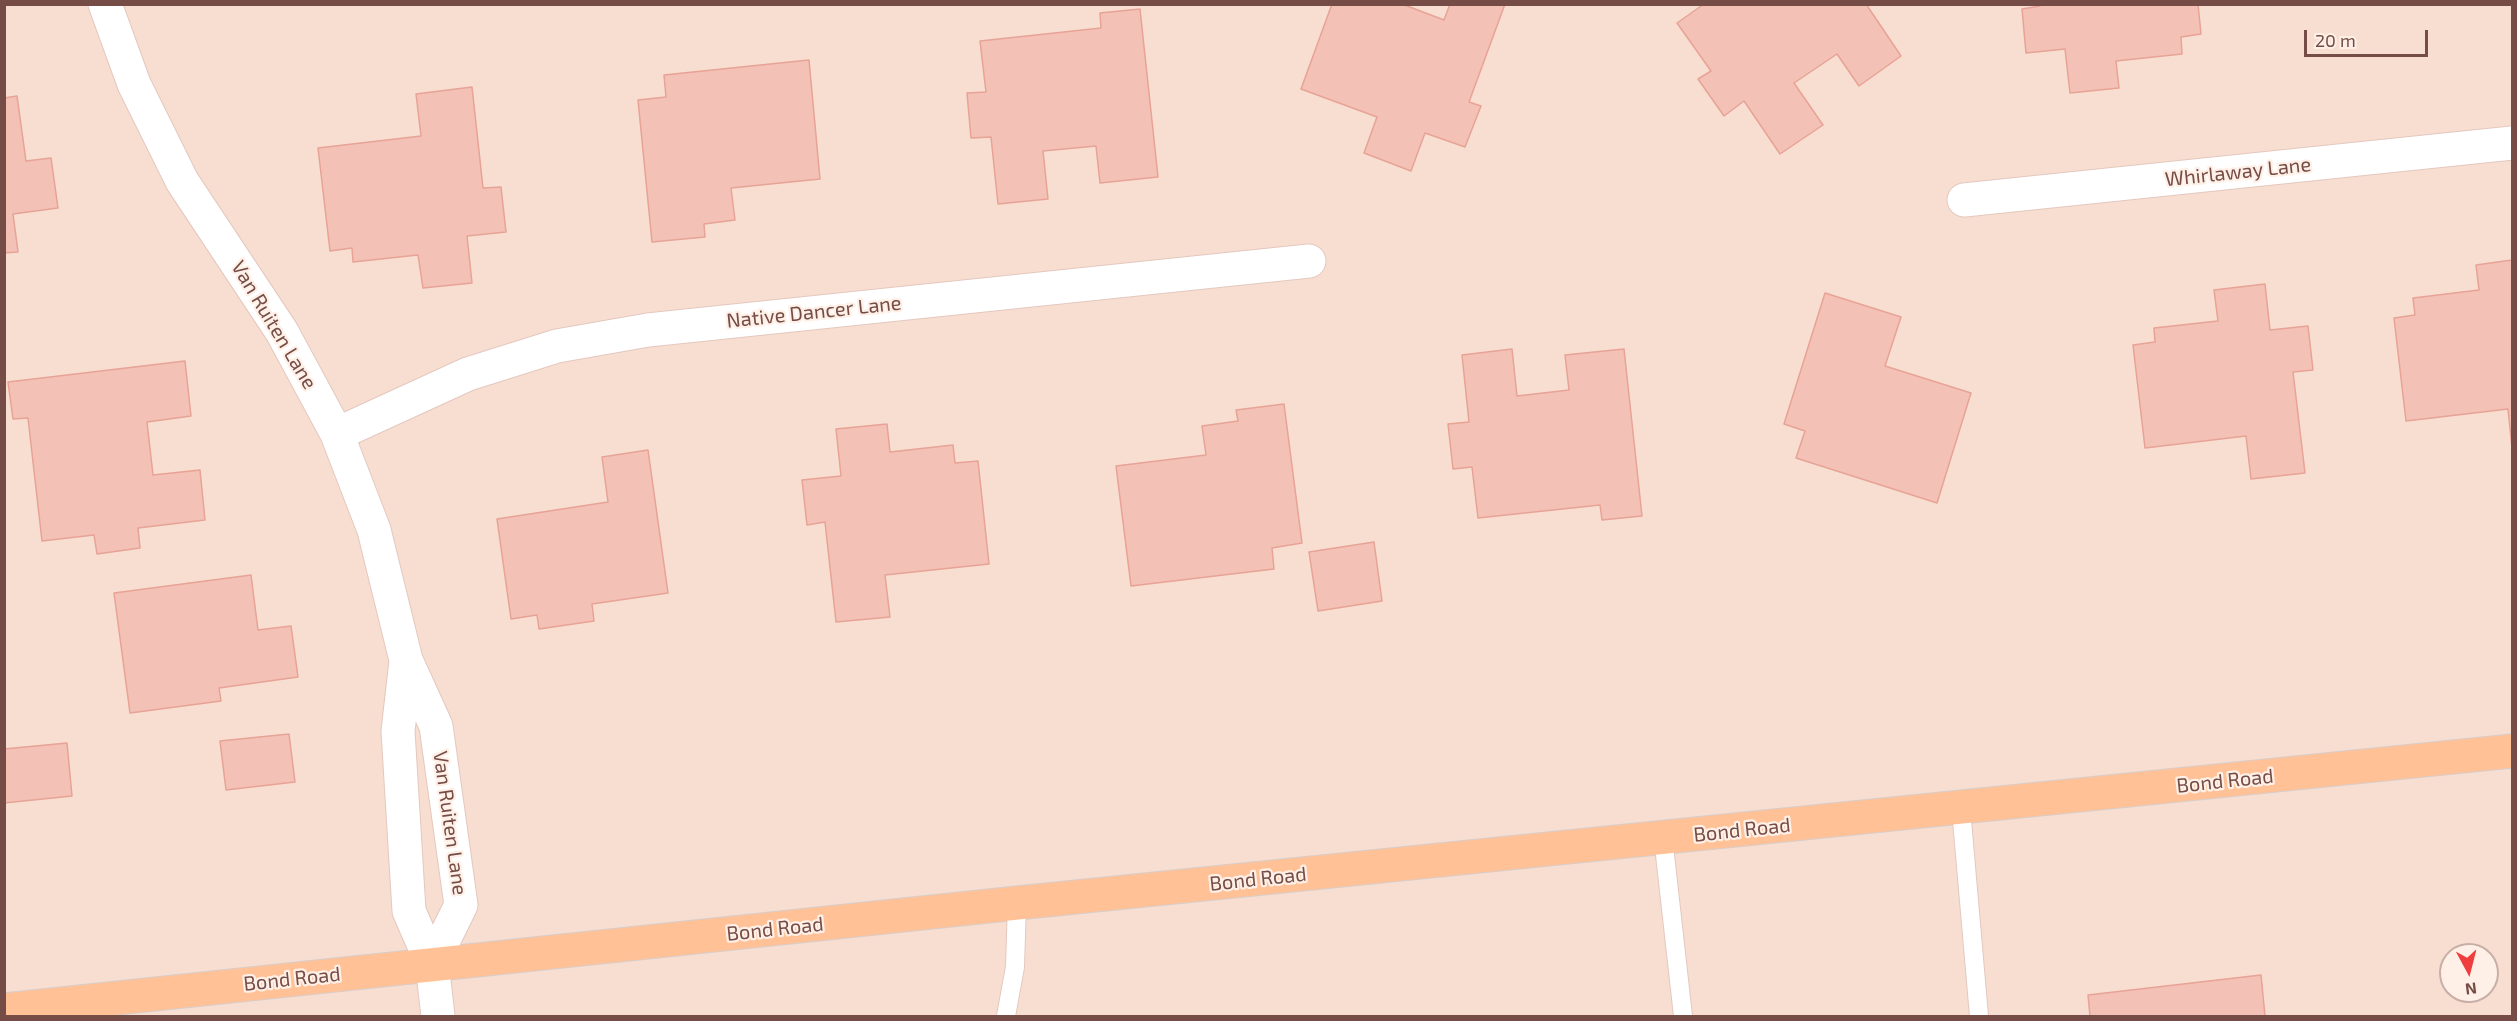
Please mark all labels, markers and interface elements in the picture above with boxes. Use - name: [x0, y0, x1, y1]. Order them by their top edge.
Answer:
- scale bar: [2307, 18, 2432, 56]
- text: 20 m: [2315, 29, 2356, 51]
- street label: Whirlaway Lane: [2164, 152, 2312, 192]
- street label: Van Ruiten Lane: [226, 256, 322, 394]
- street label: Native Dancer Lane: [725, 291, 903, 333]
- street label: Van Ruiten Lane: [428, 749, 472, 897]
- street label: Bond Road: [2175, 764, 2275, 798]
- street label: Bond Road: [1692, 813, 1792, 847]
- street label: Bond Road: [1208, 862, 1308, 896]
- street label: Bond Road: [725, 912, 825, 946]
- north arrow: [2439, 943, 2499, 1003]
- street label: Bond Road: [242, 962, 342, 996]
- text: N: [2464, 979, 2478, 1000]

